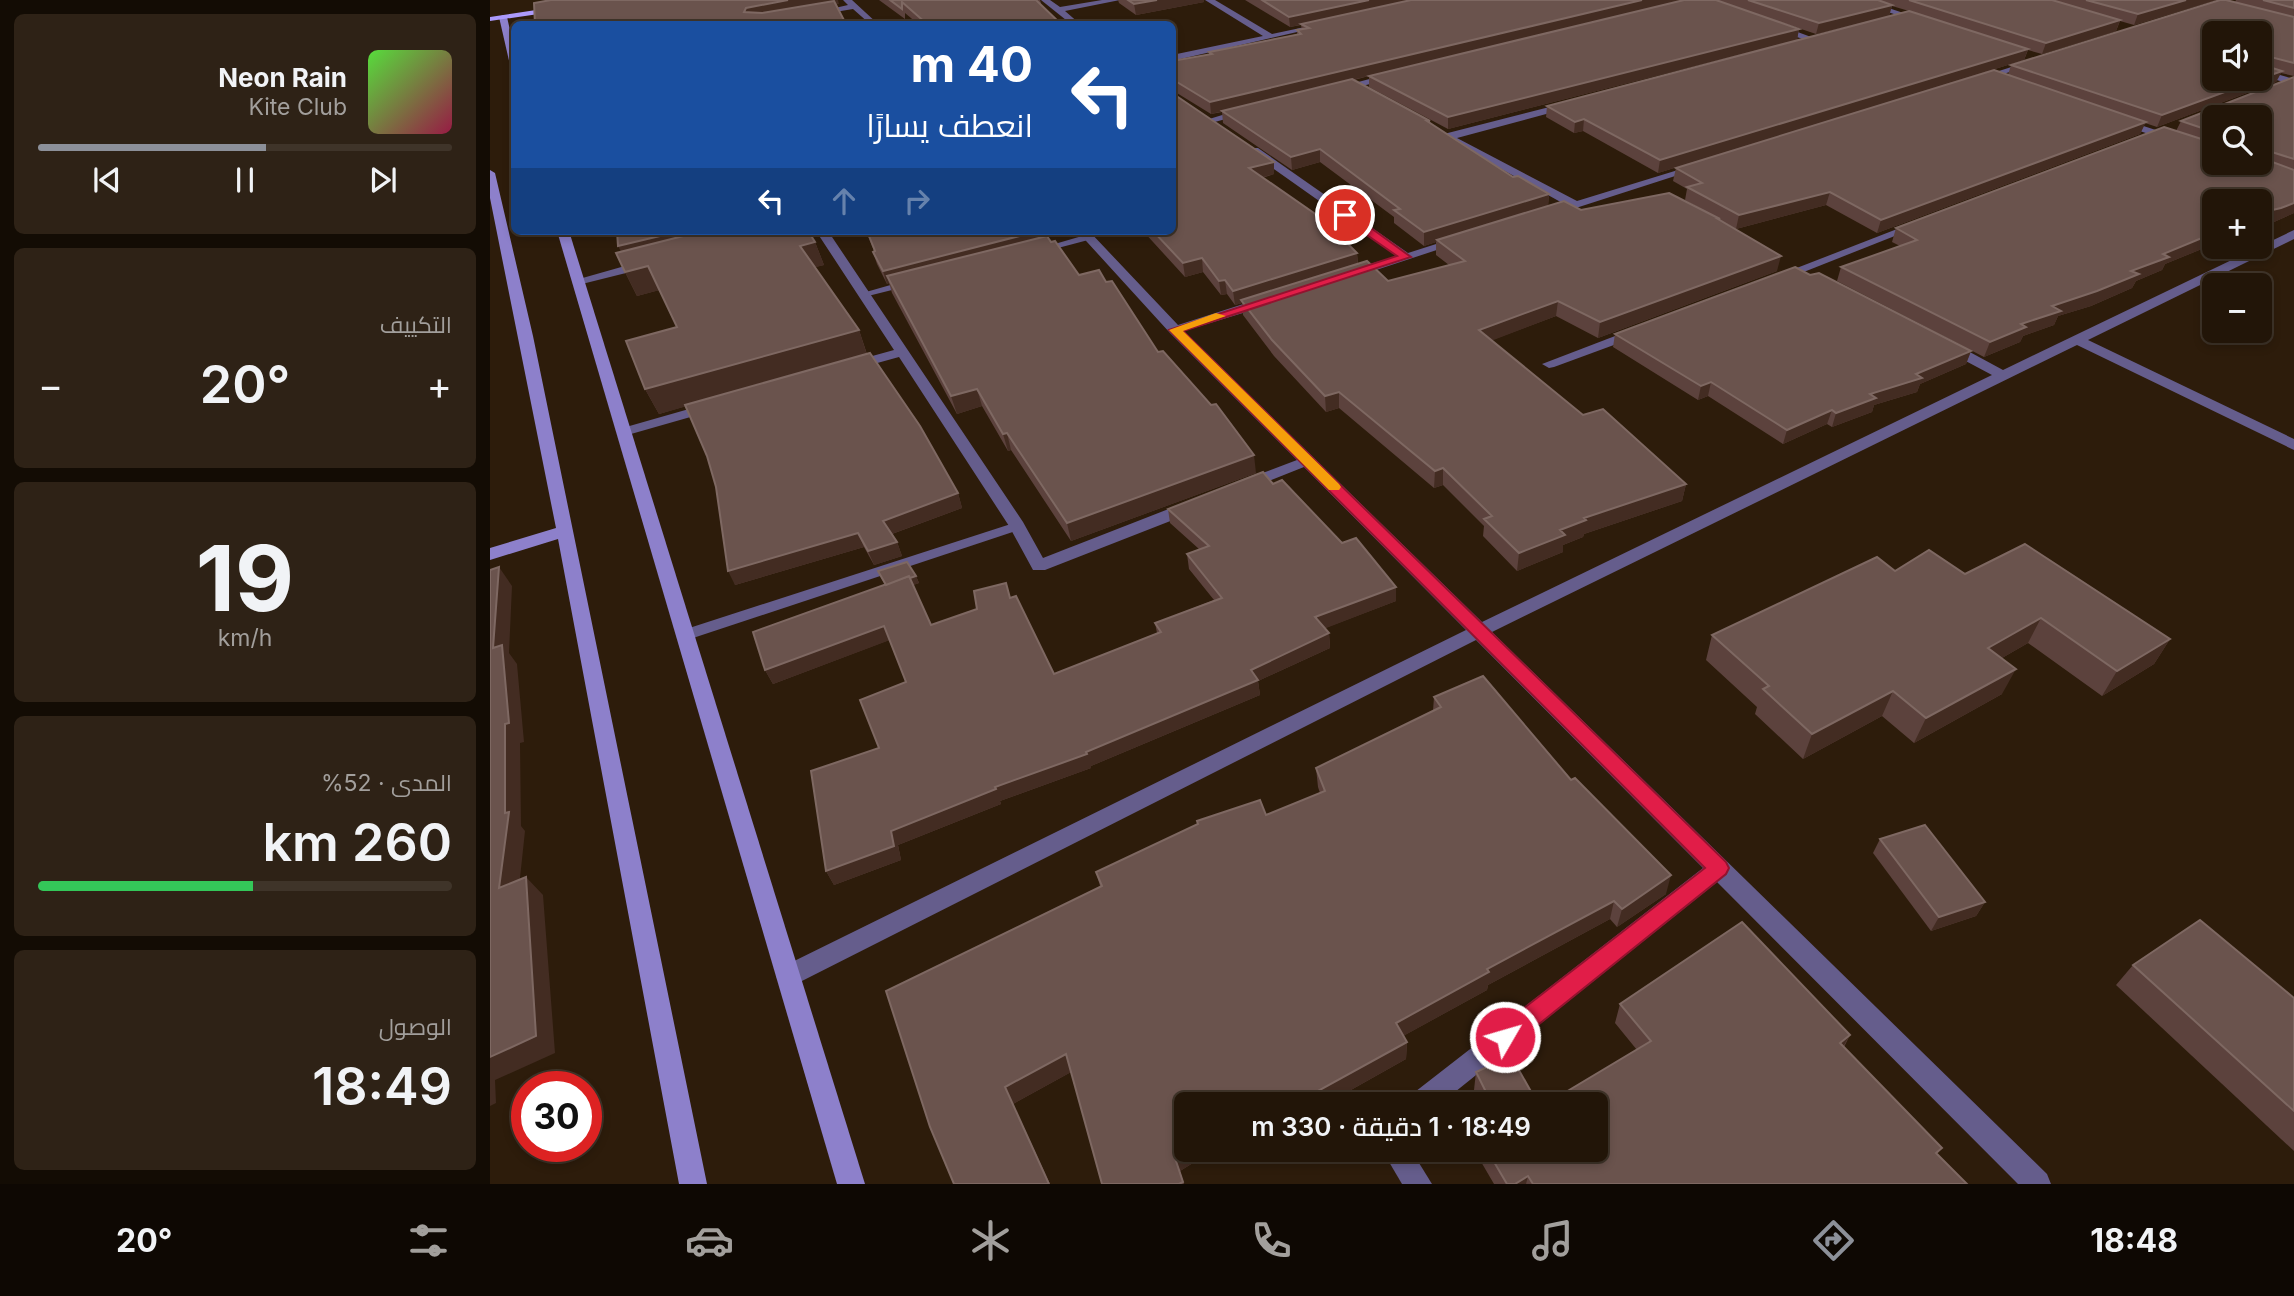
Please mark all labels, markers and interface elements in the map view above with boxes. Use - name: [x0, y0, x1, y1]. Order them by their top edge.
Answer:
- map controls: [2202, 21, 2272, 343]
- button: sound: [2202, 21, 2272, 91]
- text: 40 m: [910, 35, 1033, 94]
- icon: left: [1057, 49, 1148, 140]
- text: Neon Rain: [218, 62, 347, 93]
- text: Kite Club: [248, 93, 347, 121]
- button: search: [2202, 105, 2272, 175]
- text: انعطف يسارًا: [866, 106, 1033, 145]
- icon: previous: [88, 161, 126, 199]
- icon: pause: [226, 161, 264, 199]
- icon: next: [364, 161, 402, 199]
- icon: left: [752, 182, 790, 220]
- icon: ahead: [825, 182, 863, 220]
- icon: right: [898, 182, 936, 220]
- pin: [1315, 185, 1375, 245]
- button: +: [2202, 189, 2272, 259]
- icon: arrive: [1326, 196, 1364, 234]
- button: −: [2202, 273, 2272, 343]
- text: التكييف: [380, 311, 452, 339]
- text: 20°: [200, 353, 290, 416]
- text: −: [38, 362, 63, 408]
- text: +: [427, 362, 452, 408]
- text: 19: [196, 523, 294, 633]
- text: km/h: [218, 624, 272, 652]
- text: المدى · 52%: [321, 769, 452, 797]
- text: 260 km: [262, 811, 452, 874]
- position arrow: [1468, 1000, 1542, 1074]
- text: الوصول: [379, 1013, 452, 1041]
- text: 18:49: [312, 1055, 452, 1118]
- speed limit sign: 30: [511, 1071, 602, 1162]
- text: 18:49 · 1 دقيقة · 330 m: [1251, 1111, 1531, 1142]
- icon: filters: [404, 1216, 453, 1265]
- icon: car: [685, 1216, 734, 1265]
- icon: climate: [966, 1216, 1015, 1265]
- icon: phone: [1247, 1216, 1296, 1265]
- icon: music: [1528, 1216, 1577, 1265]
- icon: directions: [1809, 1216, 1858, 1265]
- text: 20°: [116, 1221, 172, 1260]
- text: 18:48: [2090, 1221, 2178, 1260]

